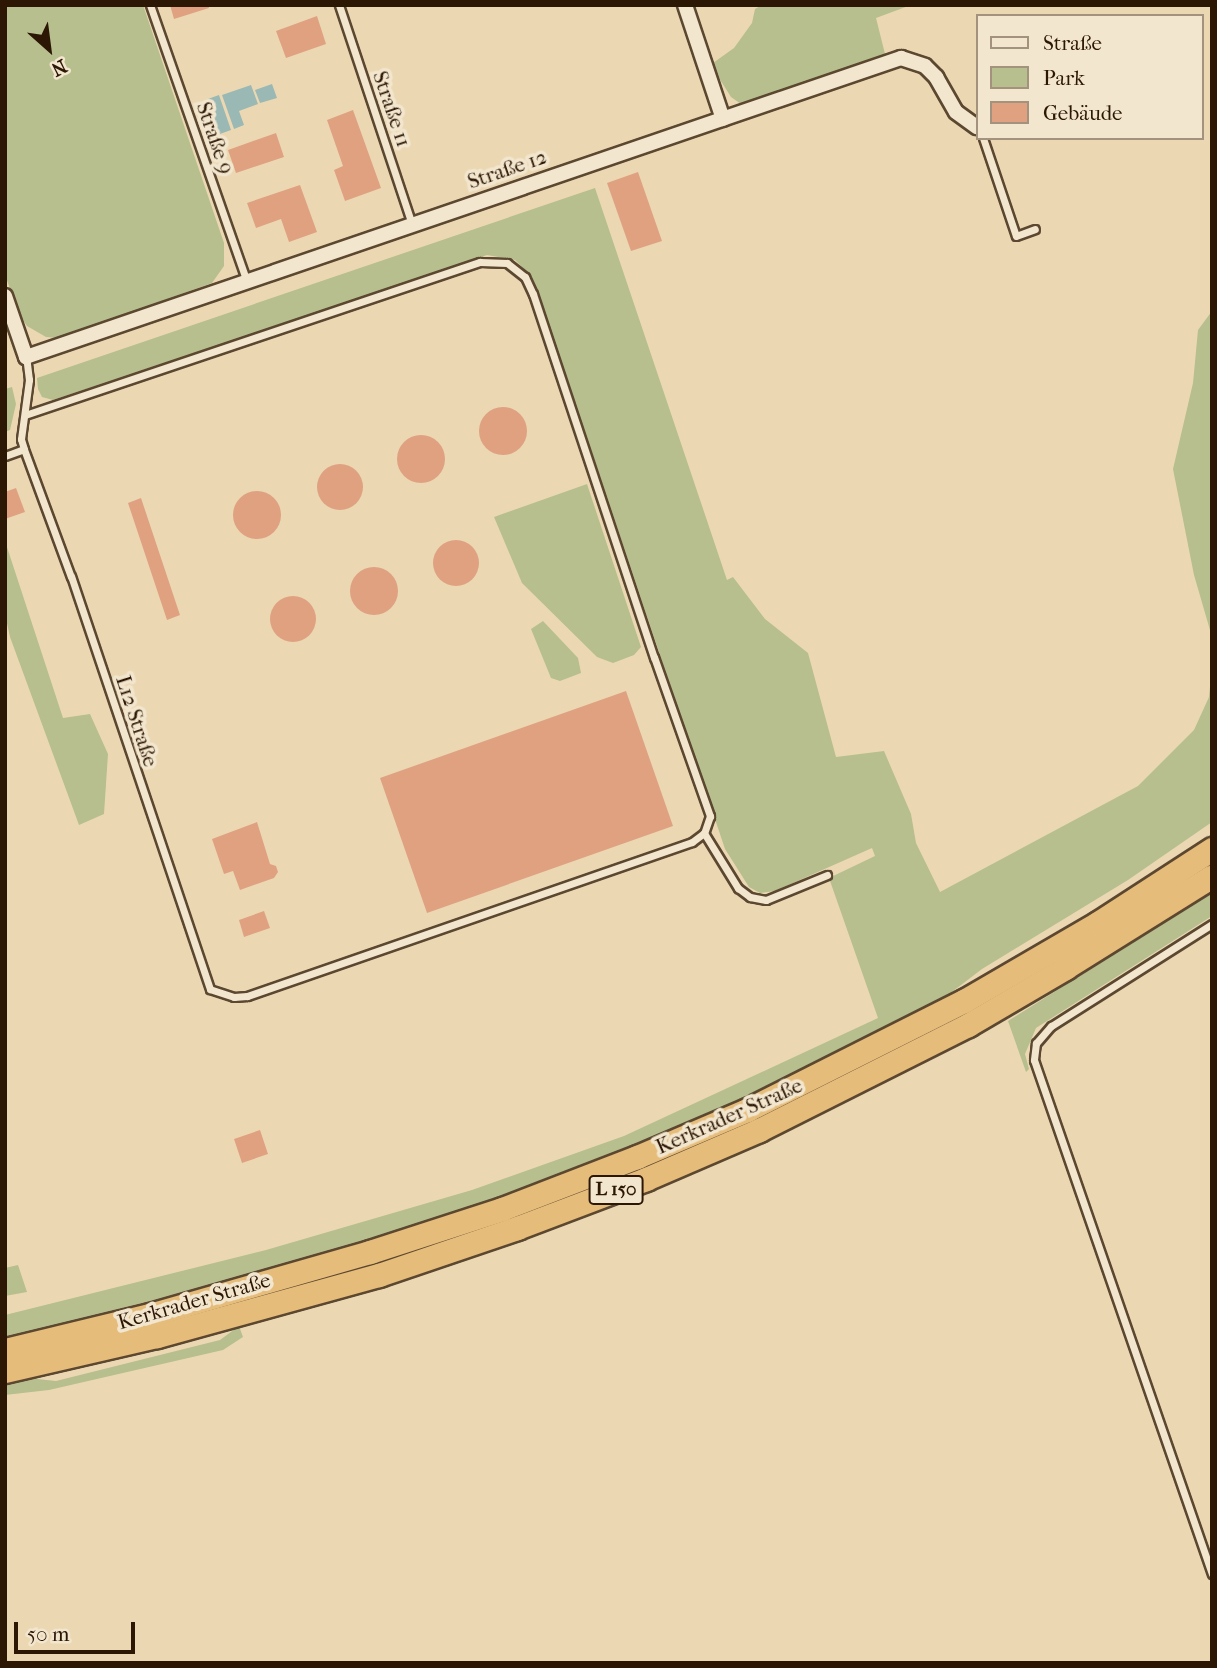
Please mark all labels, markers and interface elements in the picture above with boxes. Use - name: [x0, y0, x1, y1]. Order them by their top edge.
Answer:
- north arrow: [14, 14, 84, 84]
- legend: [976, 14, 1203, 140]
- text: Straße: [1043, 31, 1102, 55]
- text: N: [47, 54, 70, 81]
- text: Park: [1043, 66, 1085, 90]
- street label: Straße 11: [367, 68, 417, 150]
- street label: Straße 9: [191, 99, 239, 177]
- text: Gebäude: [1043, 101, 1123, 125]
- street label: Straße 12: [464, 144, 550, 194]
- street label: L12 Straße: [110, 672, 164, 770]
- street label: Kerkrader Straße: [652, 1072, 806, 1160]
- road number: L 150: [588, 1174, 644, 1206]
- street label: Kerkrader Straße: [115, 1267, 273, 1335]
- scale bar: [18, 1608, 138, 1652]
- text: 50 m: [27, 1622, 70, 1646]

